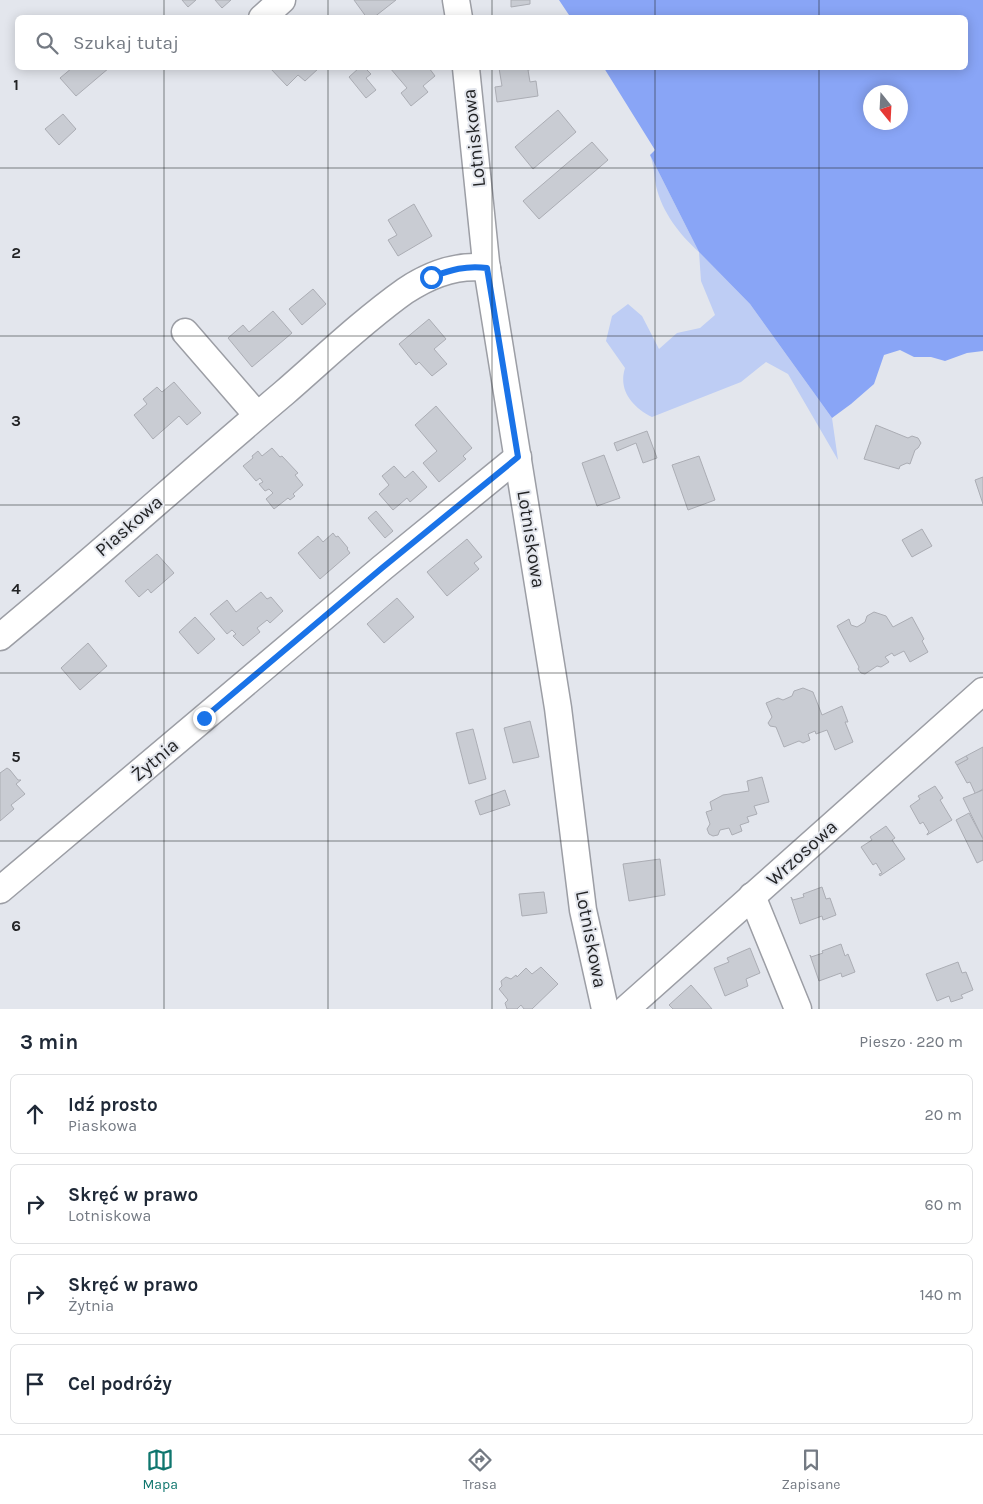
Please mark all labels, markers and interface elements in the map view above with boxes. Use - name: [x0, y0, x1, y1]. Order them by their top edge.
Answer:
- search box: [15, 15, 968, 70]
- icon: search: [33, 29, 61, 57]
- text: Szukaj tutaj: [73, 32, 179, 54]
- text: 1: [13, 75, 19, 94]
- north arrow: [863, 85, 908, 130]
- street label: Lotniskowa: [458, 88, 490, 188]
- text: 2: [11, 243, 21, 262]
- route start: [420, 266, 443, 289]
- text: 3: [11, 411, 21, 430]
- street label: Lotniskowa: [512, 488, 550, 590]
- street label: Piaskowa: [91, 491, 167, 561]
- text: 4: [11, 579, 21, 598]
- route end: [193, 707, 216, 730]
- street label: Żytnia: [127, 734, 183, 786]
- text: 5: [11, 747, 21, 766]
- street label: Wrzosowa: [762, 816, 842, 890]
- street label: Lotniskowa: [571, 888, 611, 990]
- text: 6: [11, 916, 21, 935]
- text: 3 min: [20, 1030, 78, 1054]
- text: Pieszo · 220 m: [859, 1032, 963, 1051]
- text: Idź prosto: [68, 1094, 158, 1116]
- icon: ahead: [21, 1100, 49, 1128]
- text: 20 m: [924, 1105, 962, 1124]
- text: Piaskowa: [68, 1116, 137, 1135]
- text: Skręć w prawo: [68, 1184, 198, 1206]
- icon: right: [21, 1190, 49, 1218]
- text: 60 m: [925, 1195, 962, 1214]
- text: Lotniskowa: [68, 1206, 151, 1225]
- text: Skręć w prawo: [68, 1274, 198, 1296]
- icon: right: [21, 1280, 49, 1308]
- text: 140 m: [920, 1285, 962, 1304]
- text: Żytnia: [68, 1296, 114, 1315]
- icon: arrive: [21, 1370, 49, 1398]
- text: Cel podróży: [68, 1373, 172, 1395]
- tab: Mapa: [142, 1446, 178, 1493]
- tab: Trasa: [463, 1446, 497, 1493]
- tab: Zapisane: [781, 1446, 841, 1493]

